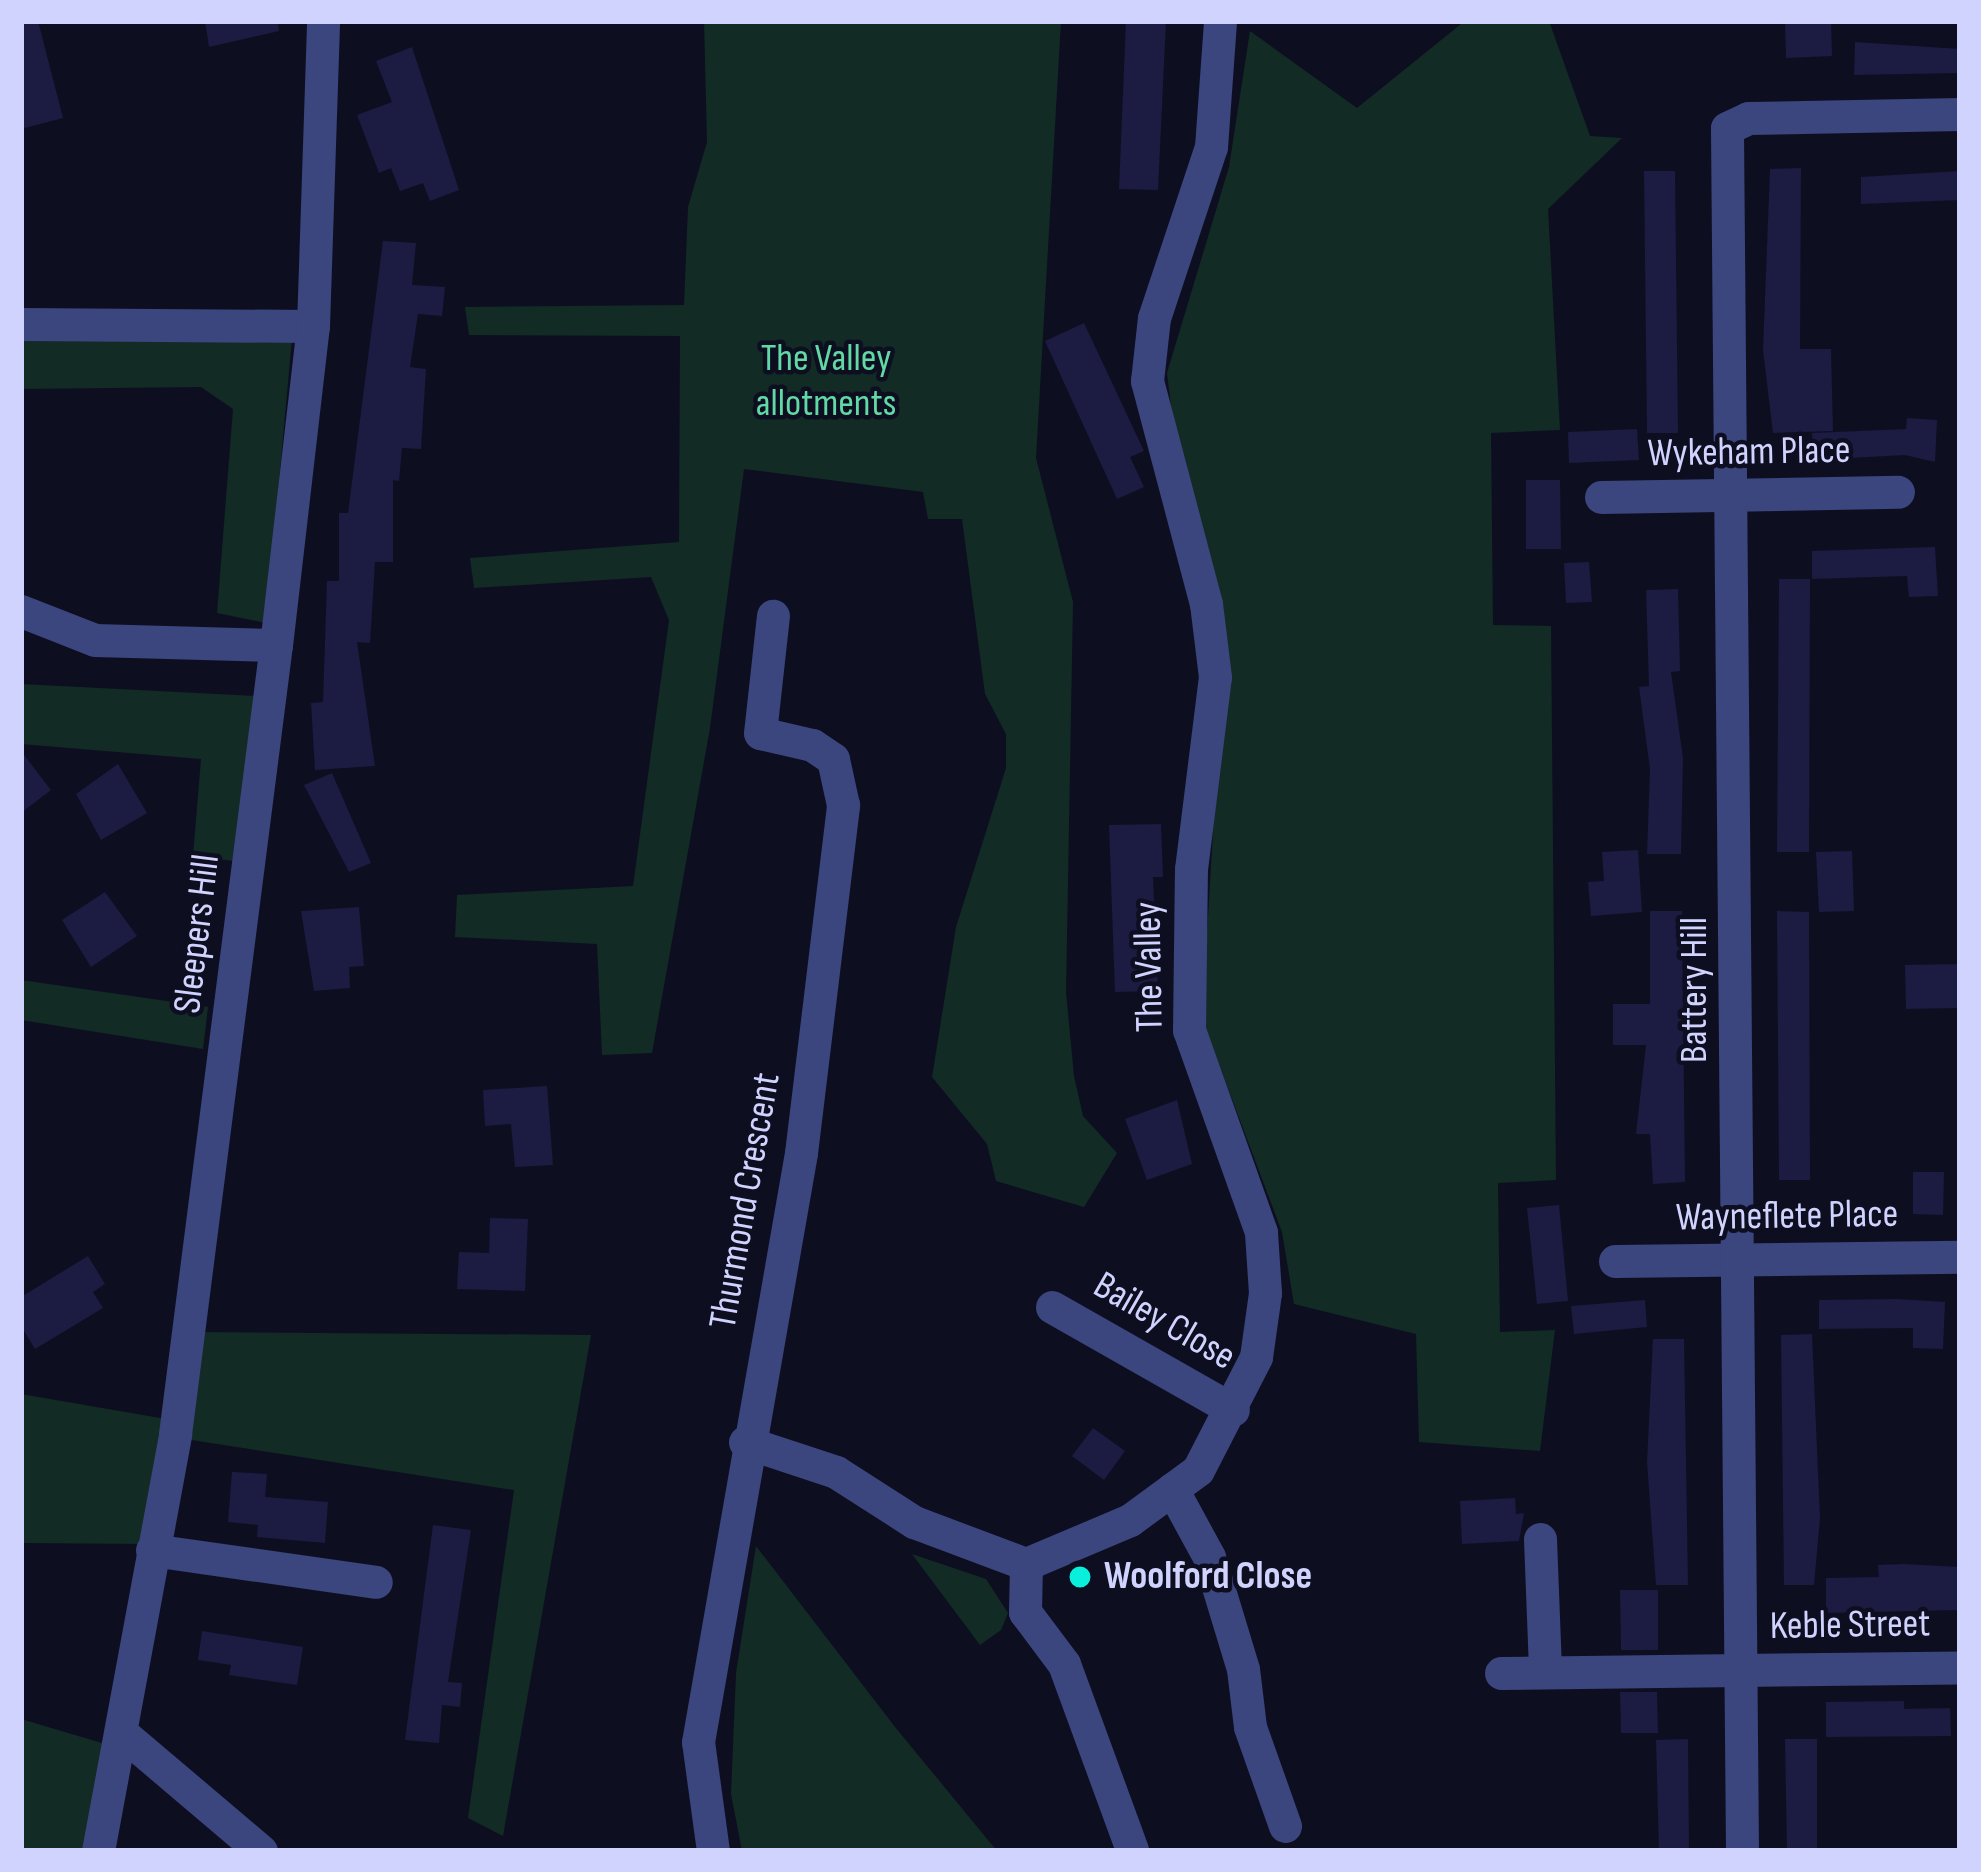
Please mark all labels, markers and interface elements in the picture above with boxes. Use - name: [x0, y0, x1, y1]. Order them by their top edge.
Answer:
- park label: The Valley allotments: [756, 337, 896, 428]
- street label: Wykeham Place: [1647, 428, 1851, 478]
- street label: Sleepers Hill: [165, 852, 231, 1016]
- street label: The Valley: [1125, 901, 1175, 1033]
- street label: Battery Hill: [1672, 917, 1718, 1063]
- street label: Thurmond Crescent: [700, 1069, 792, 1333]
- street label: Wayneflete Place: [1675, 1192, 1899, 1242]
- street label: Bailey Close: [1085, 1263, 1243, 1381]
- place label: Woolford Close: [1104, 1554, 1312, 1600]
- marker: Woolford Close: [1067, 1564, 1093, 1590]
- street label: Keble Street: [1769, 1601, 1931, 1651]

